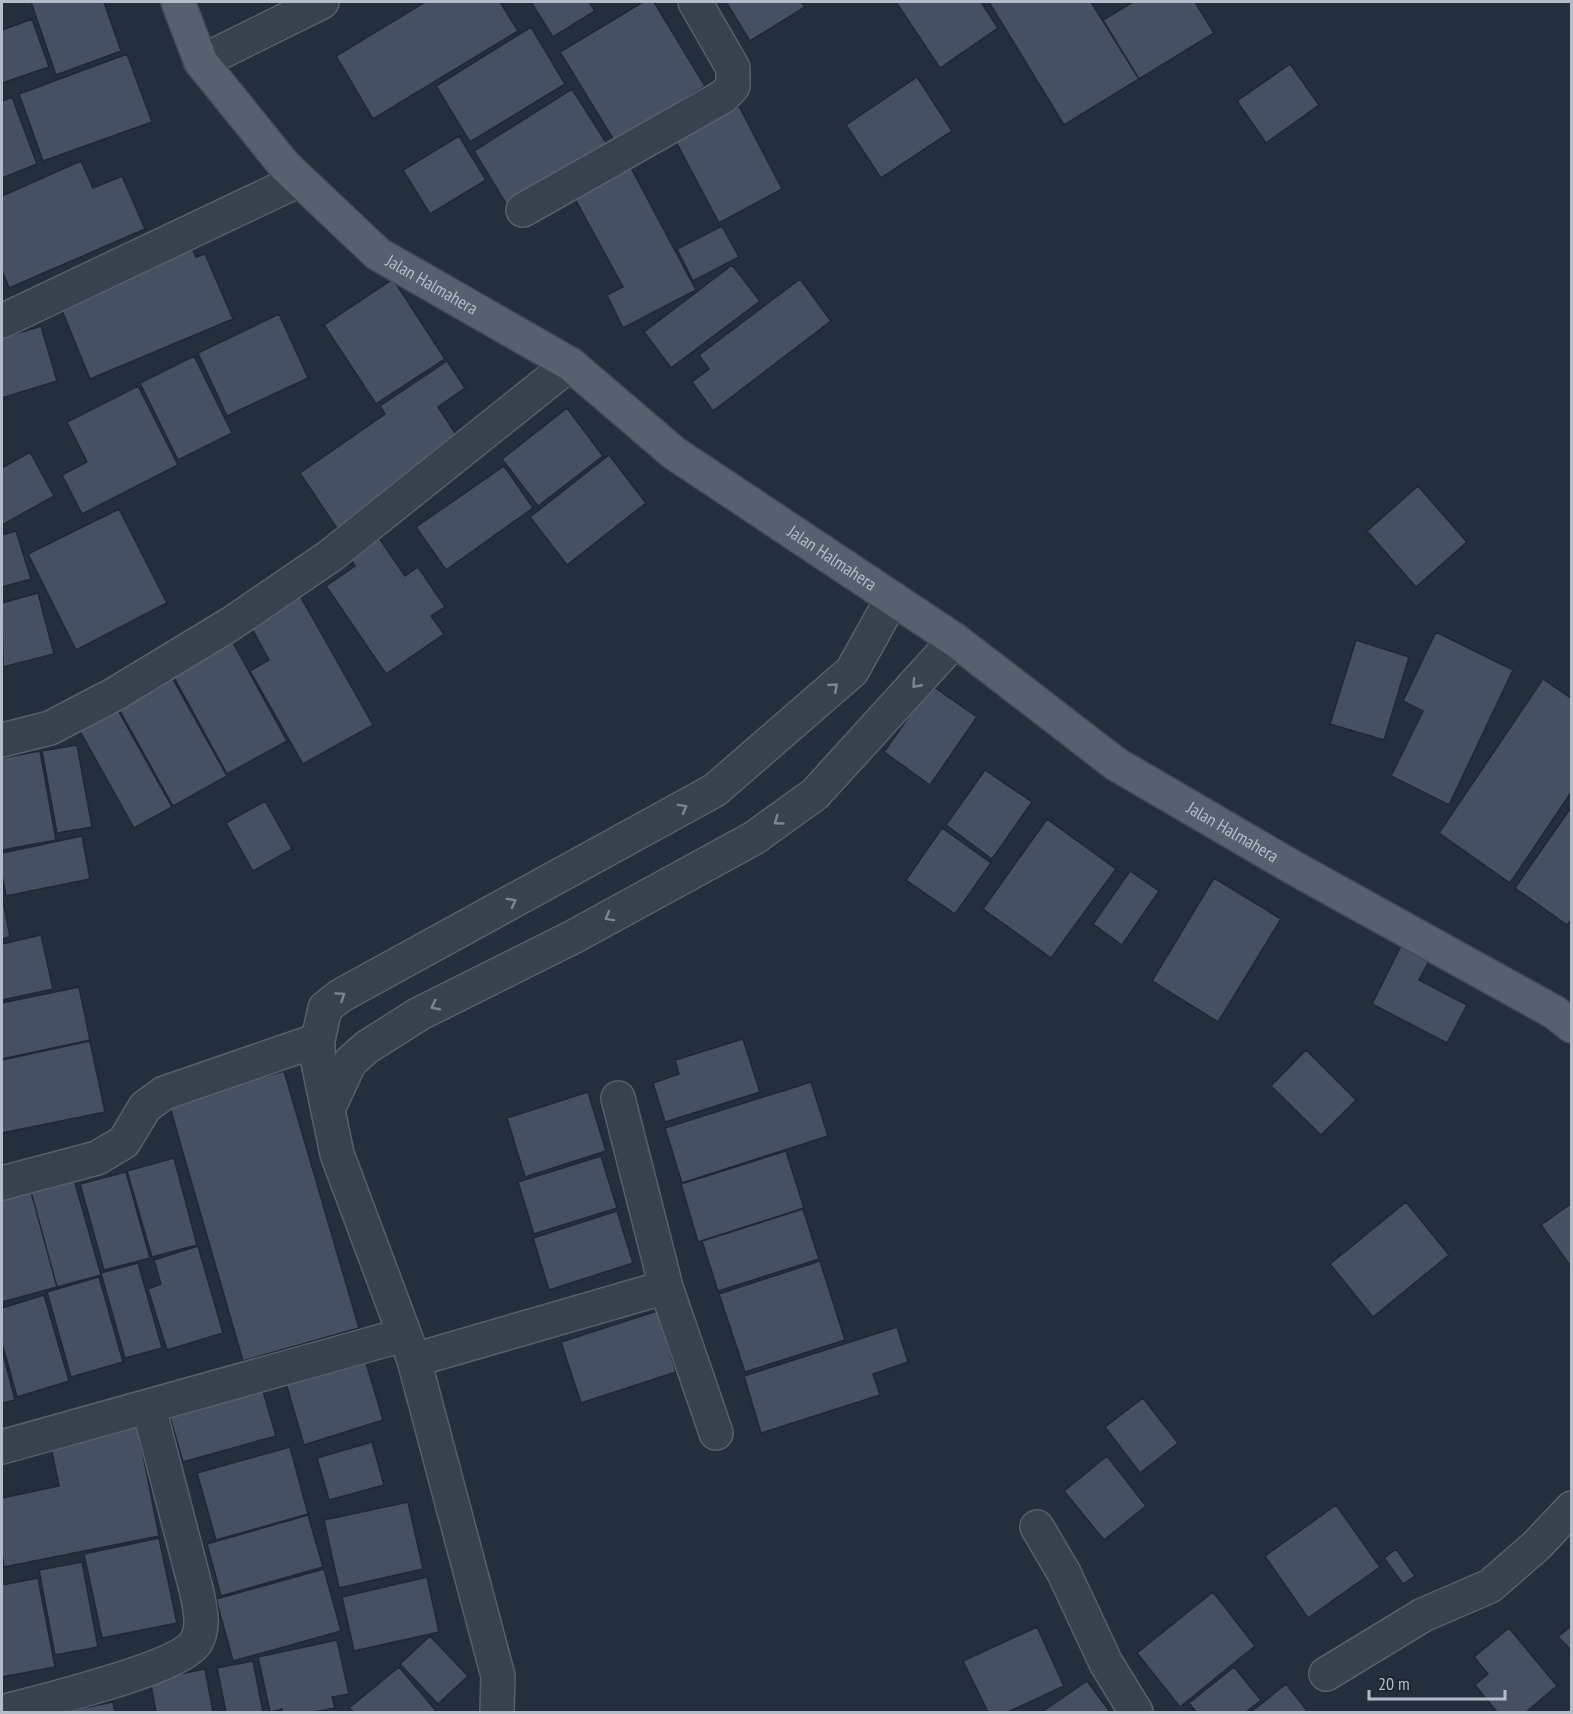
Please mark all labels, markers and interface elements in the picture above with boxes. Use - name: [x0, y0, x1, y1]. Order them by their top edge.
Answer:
- street label: Jalan Halmahera: [381, 249, 482, 320]
- street label: Jalan Halmahera: [783, 519, 881, 596]
- one-way arrow: [912, 677, 923, 688]
- one-way arrow: [827, 683, 838, 694]
- street label: Jalan Halmahera: [1182, 796, 1283, 867]
- one-way arrow: [677, 804, 687, 815]
- one-way arrow: [773, 814, 784, 825]
- one-way arrow: [505, 898, 516, 909]
- one-way arrow: [604, 910, 615, 921]
- one-way arrow: [334, 992, 345, 1003]
- one-way arrow: [431, 999, 441, 1010]
- scale bar: [1369, 1663, 1506, 1701]
- text: 20 m: [1378, 1672, 1410, 1695]

